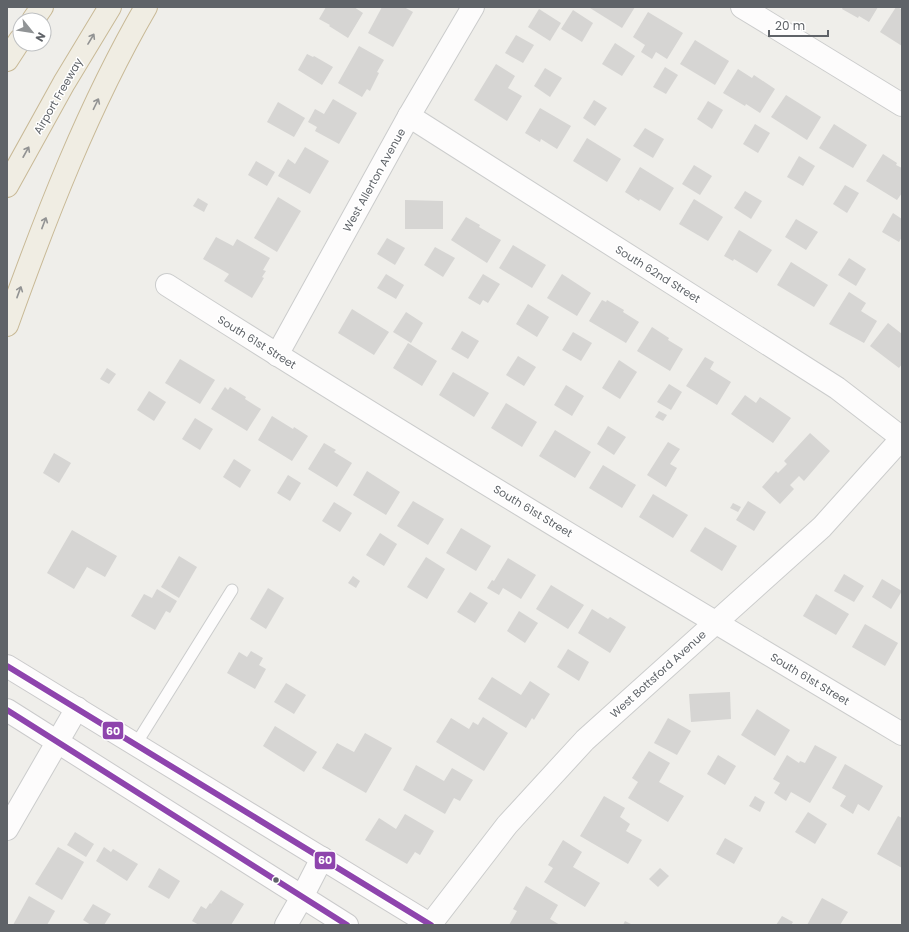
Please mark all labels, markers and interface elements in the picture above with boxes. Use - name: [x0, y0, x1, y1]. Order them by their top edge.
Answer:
- north arrow: [12, 12, 52, 52]
- scale bar: [769, 12, 828, 38]
- text: 20 m: [775, 17, 805, 34]
- text: N: [32, 29, 50, 45]
- one-way arrow: [87, 33, 95, 45]
- street label: Airport Freeway: [30, 54, 87, 137]
- one-way arrow: [93, 98, 100, 110]
- street label: West Allerton Avenue: [339, 125, 409, 235]
- one-way arrow: [23, 146, 30, 158]
- one-way arrow: [41, 217, 49, 229]
- street label: South 62nd Street: [612, 241, 704, 307]
- one-way arrow: [15, 287, 23, 299]
- street label: South 61st Street: [215, 311, 299, 373]
- street label: South 61st Street: [490, 481, 576, 541]
- street label: West Bottsford Avenue: [606, 626, 710, 722]
- street label: South 61st Street: [767, 649, 853, 709]
- line badge: 60: [102, 721, 124, 740]
- text: 60: [106, 723, 120, 739]
- line badge: 60: [314, 851, 336, 870]
- text: 60: [318, 852, 332, 868]
- unlabelled marker: [271, 875, 281, 885]

